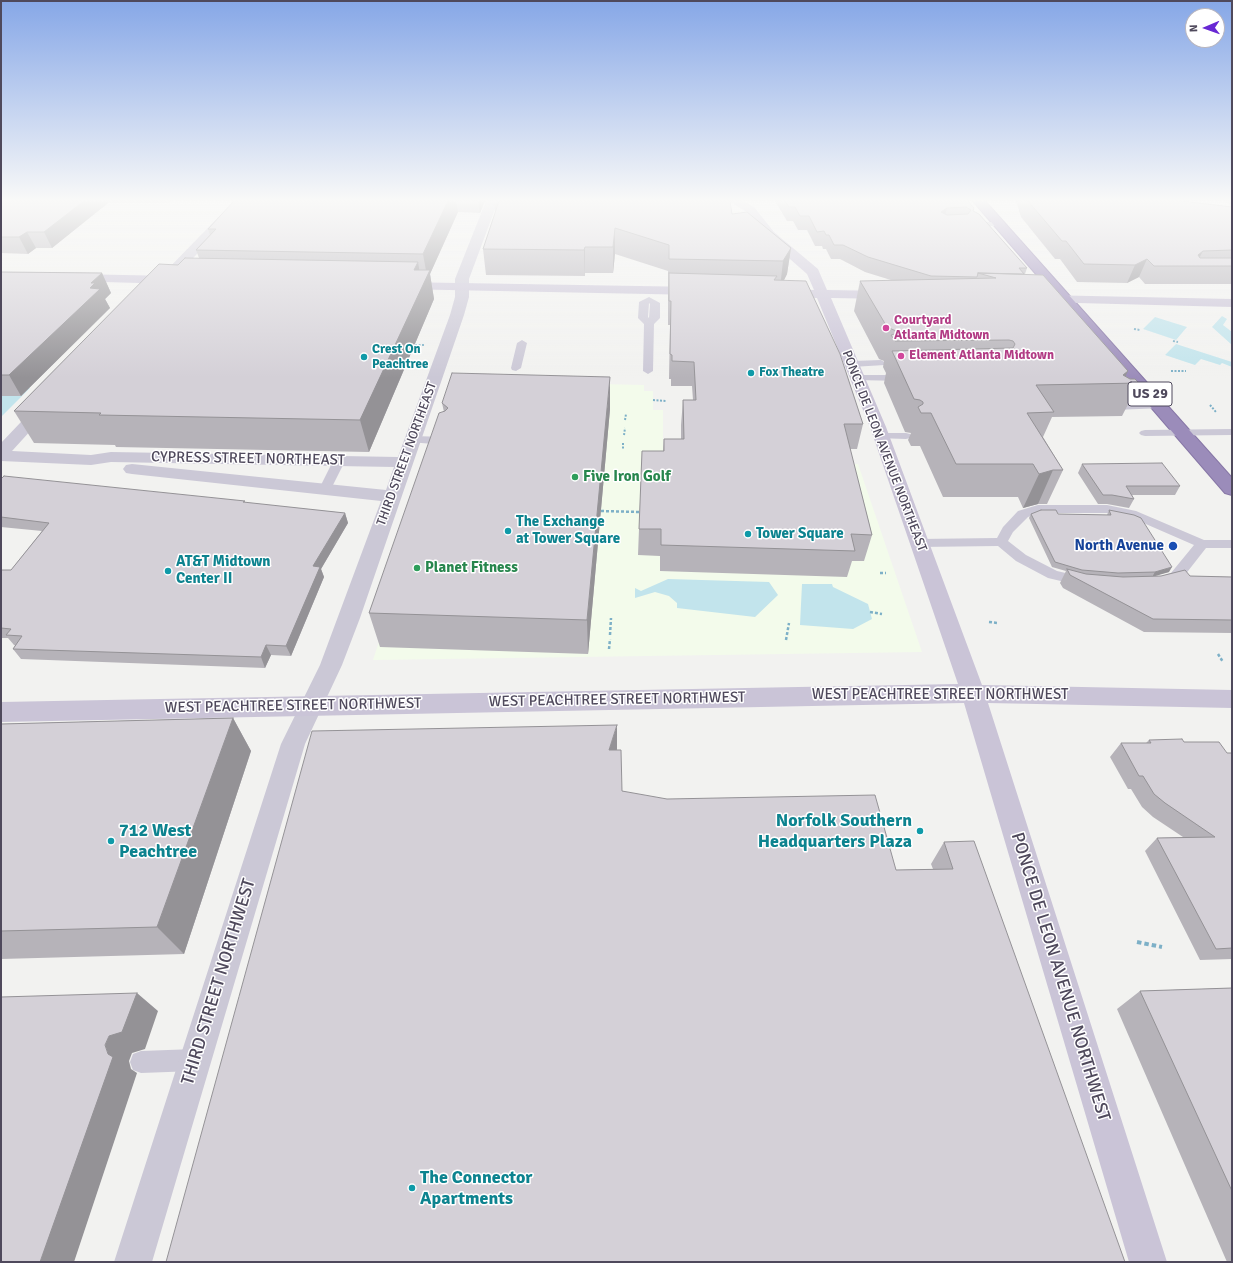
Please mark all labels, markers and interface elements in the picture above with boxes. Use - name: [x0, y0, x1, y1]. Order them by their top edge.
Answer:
- north arrow: [1185, 8, 1225, 48]
- text: N: [1187, 24, 1200, 32]
- place label: Courtyard Atlanta Midtown: [894, 313, 989, 344]
- marker: Courtyard Atlanta Midtown: [881, 323, 891, 333]
- place label: Crest On Peachtree: [372, 342, 428, 373]
- street label: PONCE DE LEON AVENUE NORTHEAST: [838, 348, 930, 554]
- place label: Element Atlanta Midtown: [909, 348, 1054, 364]
- marker: Element Atlanta Midtown: [896, 351, 906, 361]
- marker: Crest On Peachtree: [359, 352, 369, 362]
- place label: Fox Theatre: [759, 365, 824, 381]
- marker: Fox Theatre: [746, 368, 756, 378]
- street label: THIRD STREET NORTHEAST: [374, 380, 440, 528]
- road number: US 29: [1128, 382, 1172, 406]
- street label: CYPRESS STREET NORTHEAST: [151, 448, 345, 470]
- place label: Five Iron Golf: [583, 468, 671, 486]
- marker: Five Iron Golf: [570, 472, 580, 482]
- place label: The Exchange at Tower Square: [516, 513, 620, 548]
- place label: Tower Square: [756, 525, 844, 543]
- marker: The Exchange at Tower Square: [503, 526, 513, 536]
- marker: Tower Square: [743, 529, 753, 539]
- place label: North Avenue: [1075, 537, 1164, 555]
- marker: North Avenue: [1167, 540, 1179, 552]
- place label: AT&T Midtown Center II: [176, 553, 271, 588]
- place label: Planet Fitness: [425, 559, 518, 577]
- marker: Planet Fitness: [412, 563, 422, 573]
- marker: AT&T Midtown Center II: [163, 566, 173, 576]
- street label: WEST PEACHTREE STREET NORTHWEST: [812, 686, 1068, 704]
- street label: WEST PEACHTREE STREET NORTHWEST: [489, 689, 745, 711]
- street label: WEST PEACHTREE STREET NORTHWEST: [165, 695, 421, 717]
- place label: Norfolk Southern Headquarters Plaza: [758, 810, 912, 852]
- place label: 712 West Peachtree: [119, 820, 197, 862]
- marker: Norfolk Southern Headquarters Plaza: [915, 826, 925, 836]
- street label: PONCE DE LEON AVENUE NORTHWEST: [1006, 830, 1114, 1124]
- marker: 712 West Peachtree: [106, 836, 116, 846]
- street label: THIRD STREET NORTHWEST: [177, 876, 261, 1088]
- place label: The Connector Apartments: [420, 1167, 532, 1210]
- marker: The Connector Apartments: [407, 1183, 417, 1193]

